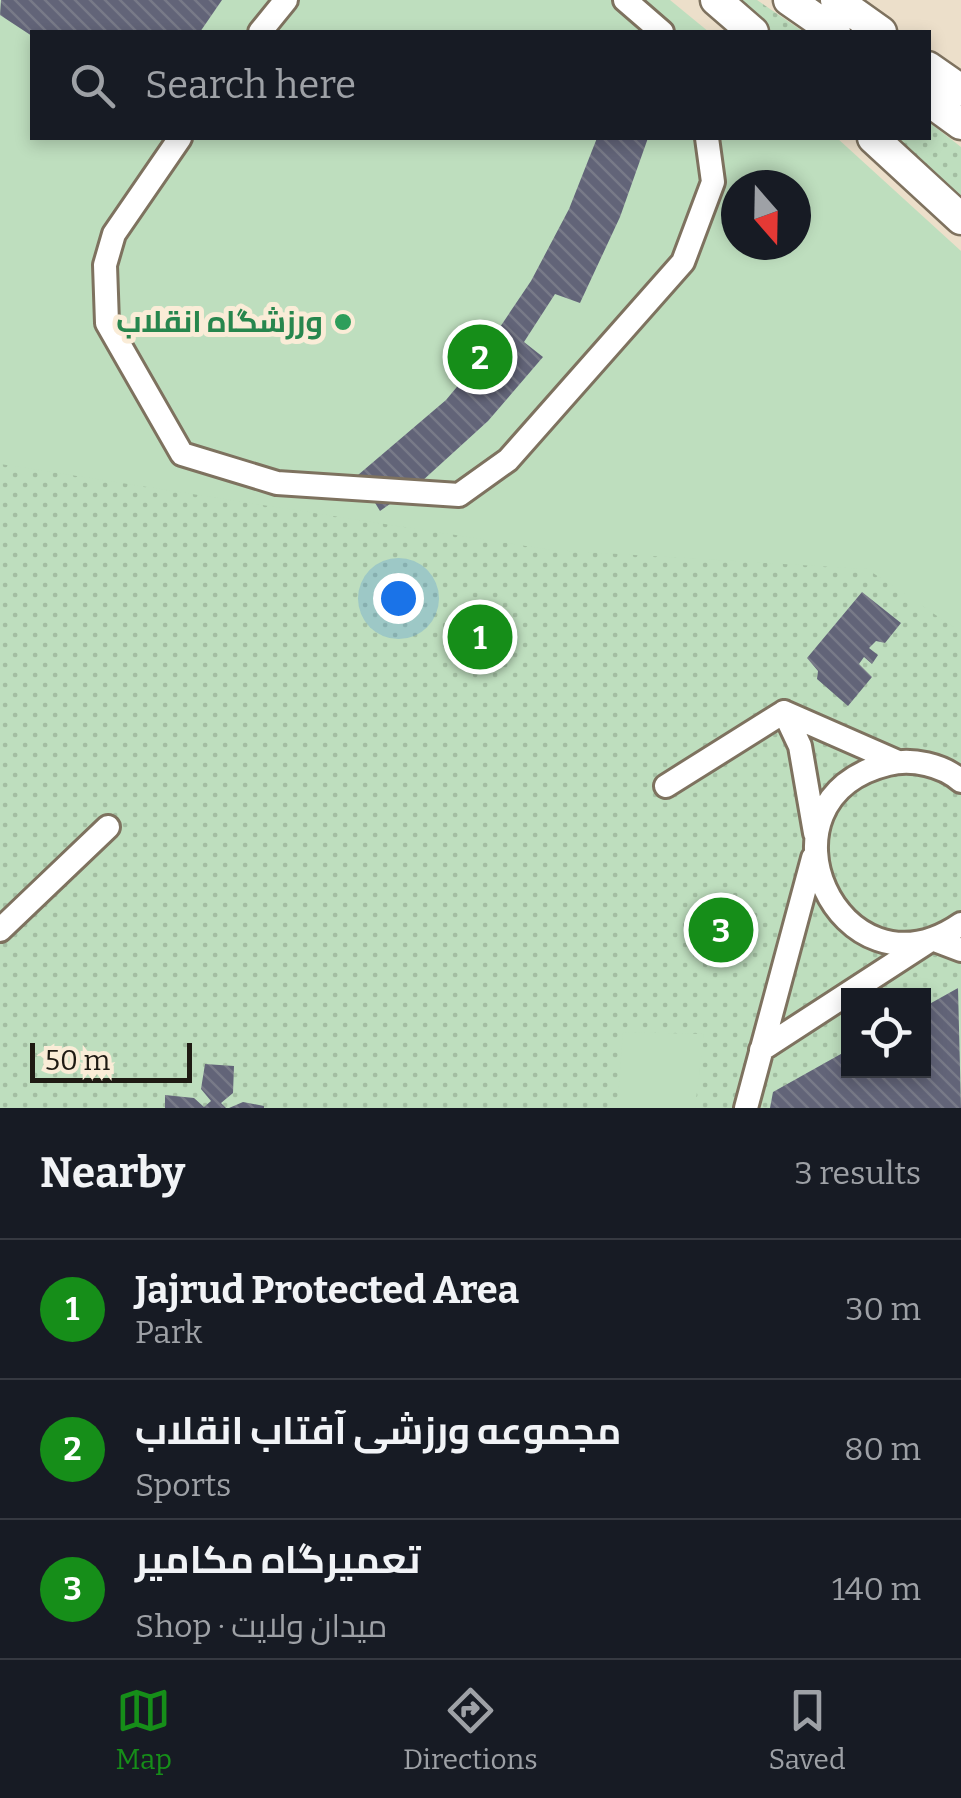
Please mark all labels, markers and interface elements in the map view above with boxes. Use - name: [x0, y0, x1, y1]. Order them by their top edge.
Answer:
- search box: [30, 30, 931, 140]
- icon: search: [65, 58, 120, 113]
- text: Search here: [145, 62, 356, 108]
- north arrow: [721, 170, 811, 260]
- place label: ورزشگاه انقلاب: [116, 304, 323, 340]
- marker: ورزشگاه انقلاب: [332, 311, 354, 333]
- pin: 2: [448, 320, 512, 394]
- your location: [373, 573, 424, 624]
- pin: 1: [448, 600, 512, 674]
- pin: 3: [688, 892, 754, 968]
- map controls: [841, 988, 931, 1078]
- button: locate: [841, 988, 931, 1078]
- scale bar: [30, 1038, 192, 1082]
- text: 50 m: [45, 1044, 110, 1077]
- text: Nearby: [40, 1148, 185, 1198]
- text: 3 results: [795, 1154, 921, 1192]
- text: Jajrud Protected Area: [135, 1267, 519, 1313]
- text: 1: [66, 1290, 79, 1328]
- text: 30 m: [845, 1290, 921, 1328]
- text: Park: [135, 1313, 202, 1351]
- text: مجموعه ورزشی آفتاب انقلاب: [135, 1408, 621, 1454]
- text: 2: [63, 1430, 82, 1468]
- text: 80 m: [844, 1430, 921, 1468]
- text: Sports: [135, 1466, 231, 1504]
- text: تعمیرگاه مکامیر: [135, 1537, 421, 1583]
- text: 3: [63, 1570, 82, 1608]
- text: 140 m: [832, 1570, 921, 1608]
- text: Shop · میدان ولایت: [135, 1607, 387, 1645]
- tab: Map: [115, 1683, 172, 1776]
- tab: Directions: [403, 1683, 538, 1776]
- tab: Saved: [769, 1683, 846, 1776]

